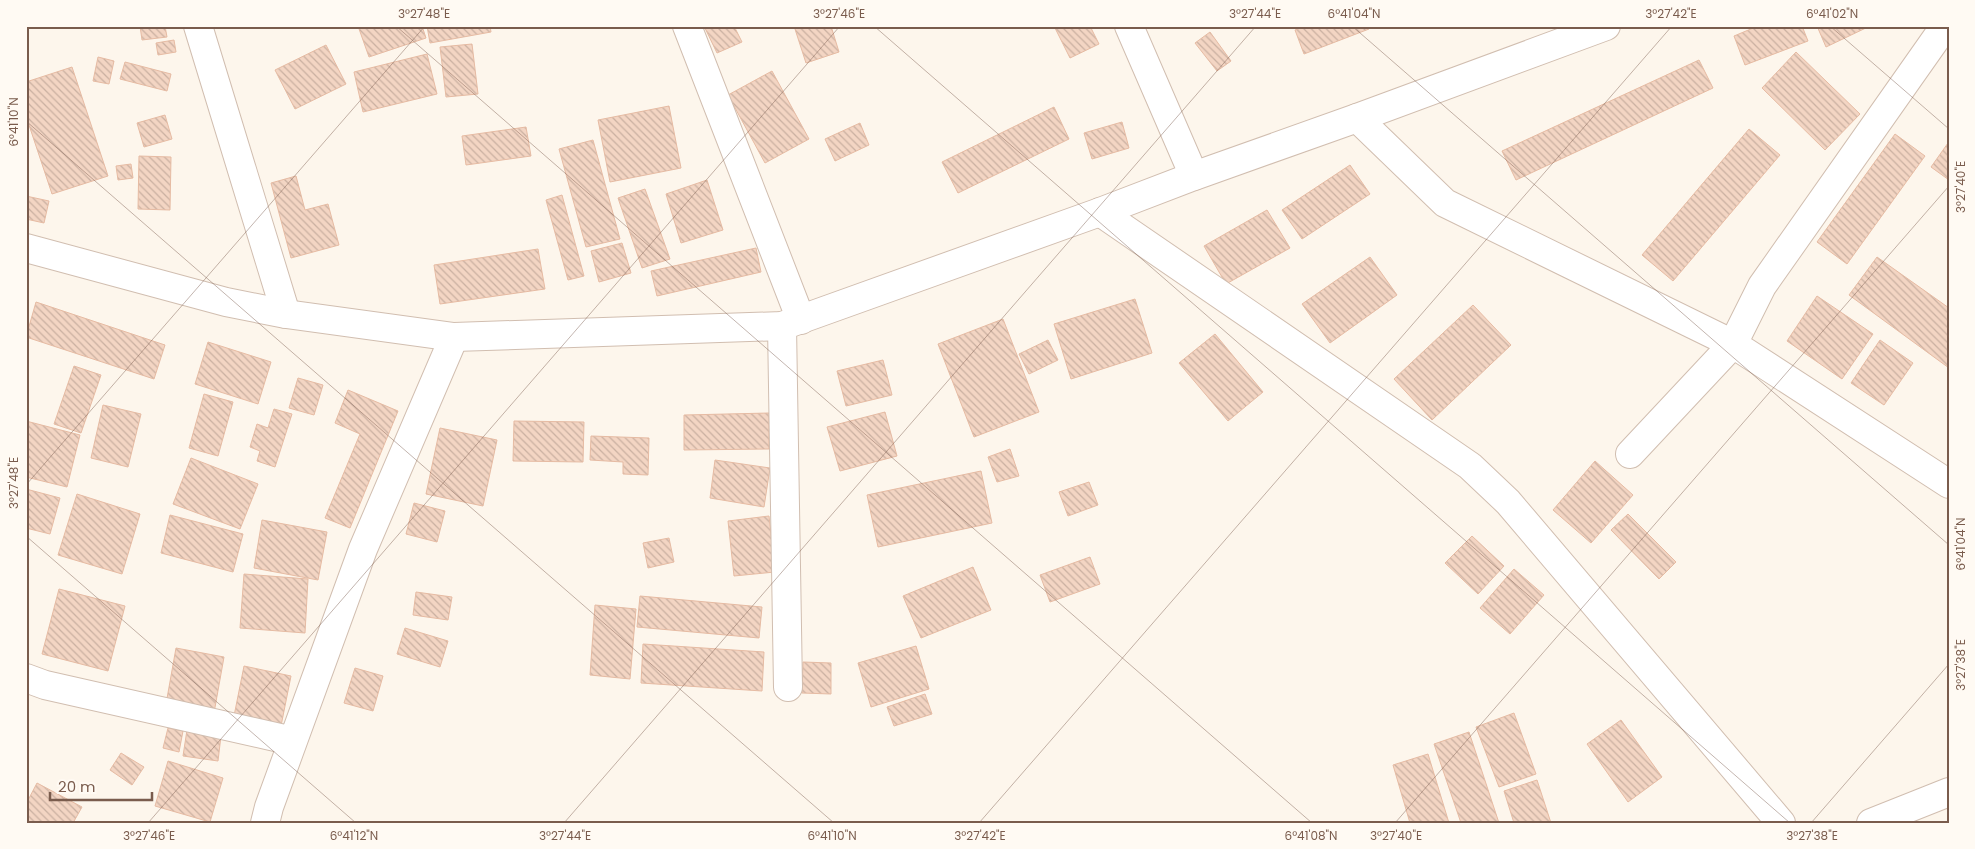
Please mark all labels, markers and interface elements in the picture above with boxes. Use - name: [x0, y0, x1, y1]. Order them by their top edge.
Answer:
- text: 3°27'48"E: [398, 5, 450, 22]
- text: 3°27'46"E: [813, 5, 865, 22]
- text: 3°27'44"E: [1229, 5, 1281, 22]
- text: 6°41'04"N: [1328, 5, 1380, 22]
- text: 3°27'42"E: [1645, 5, 1697, 22]
- text: 6°41'02"N: [1806, 5, 1858, 22]
- text: 6°41'10"N: [5, 97, 22, 147]
- text: 3°27'40"E: [1952, 161, 1969, 213]
- text: 3°27'48"E: [5, 457, 22, 509]
- text: 6°41'04"N: [1952, 518, 1969, 570]
- text: 3°27'38"E: [1952, 639, 1969, 691]
- scale bar: [50, 769, 152, 801]
- text: 20 m: [58, 776, 96, 797]
- text: 3°27'46"E: [123, 827, 175, 844]
- text: 6°41'12"N: [330, 827, 378, 844]
- text: 3°27'44"E: [539, 827, 591, 844]
- text: 6°41'10"N: [807, 827, 857, 844]
- text: 3°27'42"E: [954, 827, 1006, 844]
- text: 6°41'08"N: [1285, 827, 1337, 844]
- text: 3°27'40"E: [1370, 827, 1422, 844]
- text: 3°27'38"E: [1786, 827, 1838, 844]

